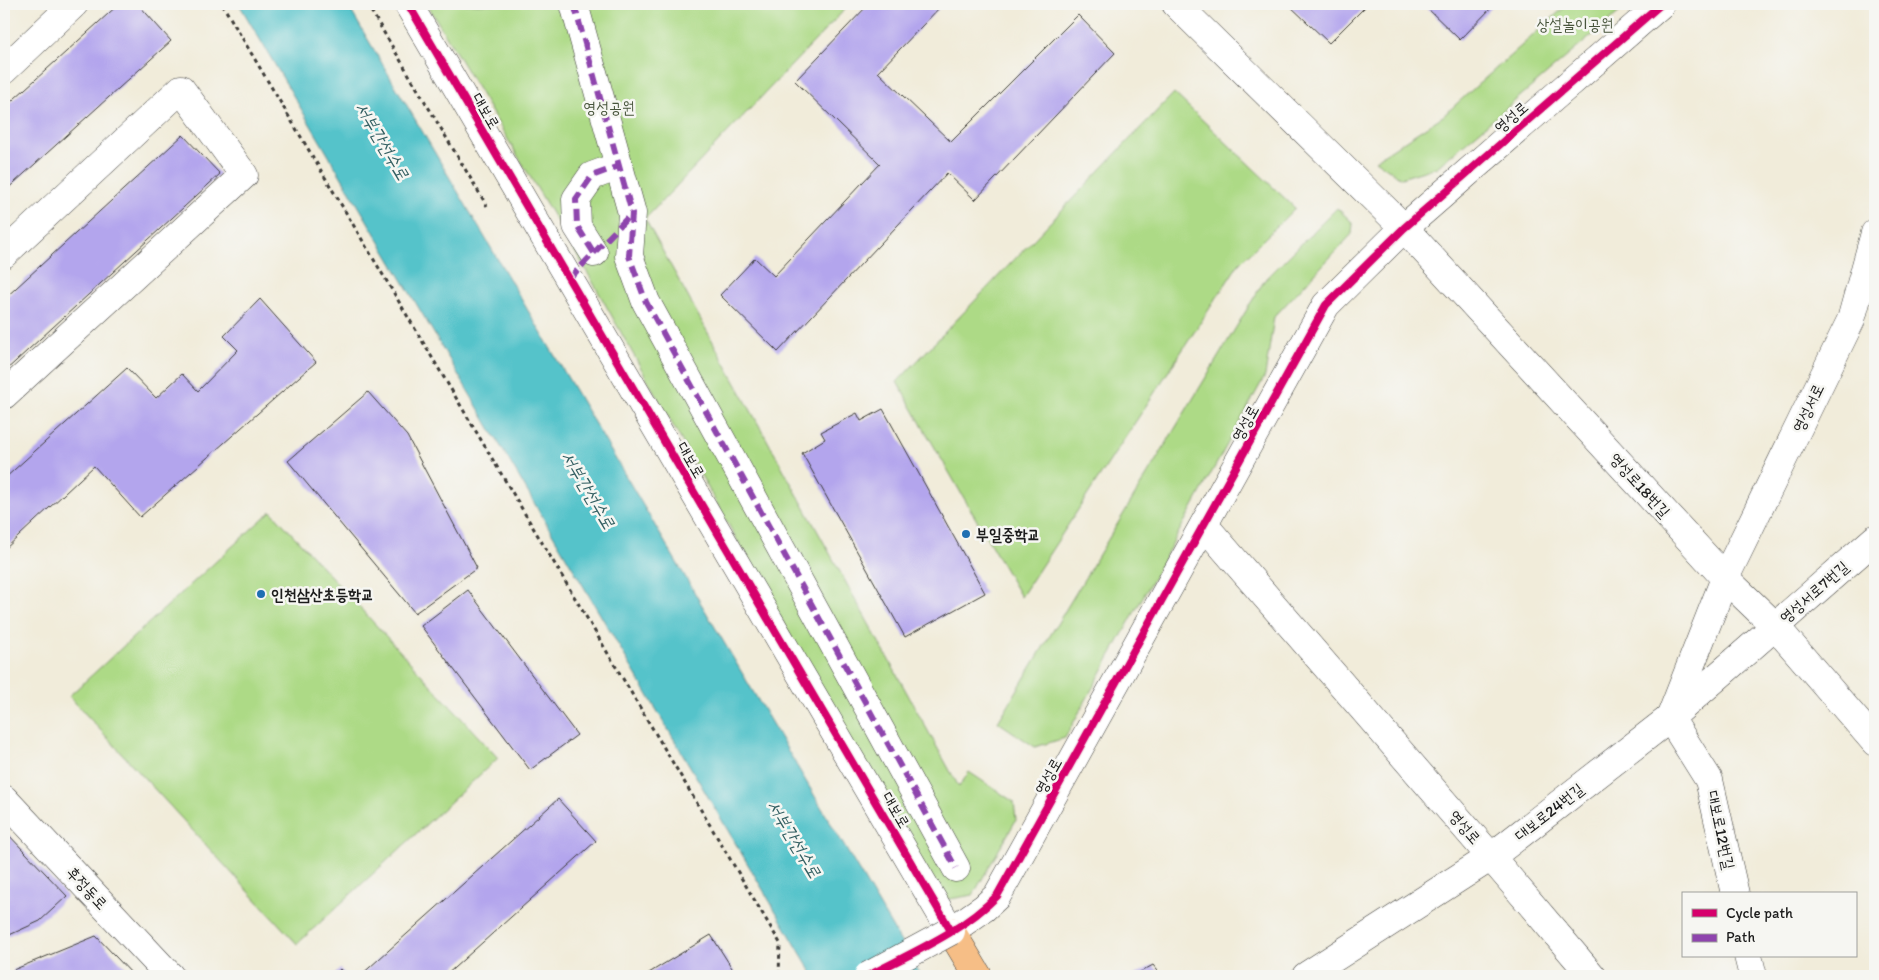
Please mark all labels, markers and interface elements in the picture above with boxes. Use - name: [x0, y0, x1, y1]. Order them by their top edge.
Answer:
- park label: 상설놀이공원: [1536, 15, 1614, 34]
- street label: 대보로: [468, 90, 504, 132]
- street label: 영성로: [1490, 97, 1532, 137]
- water label: 서부간선수로: [350, 98, 414, 184]
- park label: 영성공원: [583, 98, 635, 117]
- street label: 영성서로: [1788, 381, 1828, 435]
- street label: 영성로: [1227, 402, 1263, 444]
- street label: 대보로: [673, 439, 709, 481]
- water label: 서부간선수로: [556, 447, 620, 533]
- street label: 영성로18번길: [1606, 449, 1674, 521]
- place label: 부일중학교: [976, 525, 1040, 544]
- marker: 부일중학교: [960, 528, 972, 540]
- street label: 영성서로7번길: [1776, 557, 1852, 627]
- place label: 인천삼산초등학교: [271, 585, 374, 604]
- marker: 인천삼산초등학교: [255, 588, 267, 600]
- street label: 영성로: [1030, 755, 1066, 797]
- street label: 대보로24번길: [1511, 779, 1587, 845]
- street label: 대보로: [878, 789, 914, 831]
- street label: 대보로12번길: [1703, 789, 1739, 871]
- water label: 서부간선수로: [762, 796, 826, 882]
- street label: 영성로: [1445, 806, 1485, 848]
- street label: 후정동로: [62, 863, 112, 913]
- legend: [1682, 892, 1856, 958]
- text: Cycle path: [1726, 904, 1793, 922]
- text: Path: [1726, 928, 1755, 946]

